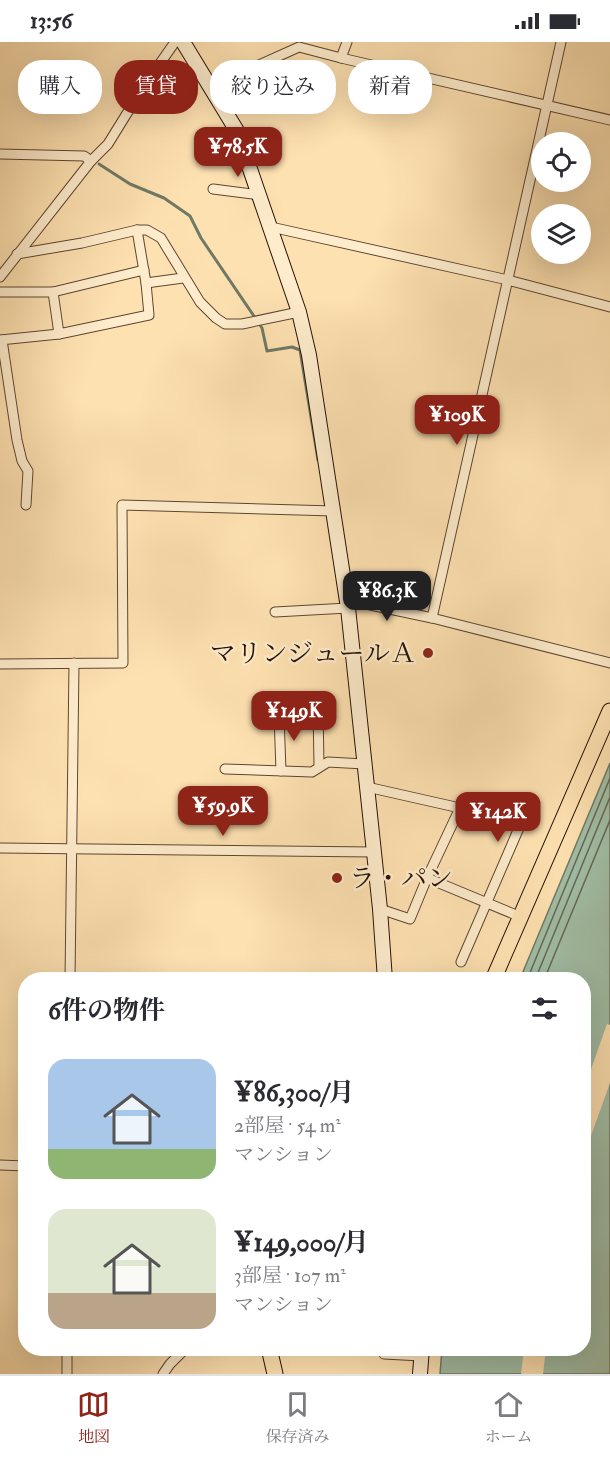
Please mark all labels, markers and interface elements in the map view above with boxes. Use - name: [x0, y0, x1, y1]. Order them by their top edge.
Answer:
- text: 13:56: [30, 7, 72, 35]
- chip: 購入: [18, 60, 102, 114]
- chip: 賃貸: [114, 60, 198, 114]
- chip: 絞り込み: [210, 60, 336, 114]
- chip: 新着: [348, 60, 432, 114]
- pin: ¥78.5K: [189, 127, 287, 178]
- map controls: [531, 132, 591, 264]
- button: locate: [531, 132, 591, 192]
- text: ¥78.5K: [208, 134, 268, 159]
- button: layers: [531, 204, 591, 264]
- pin: ¥109K: [415, 395, 499, 446]
- text: ¥109K: [429, 402, 485, 427]
- pin: ¥86.3K: [338, 571, 436, 622]
- text: ¥86.3K: [357, 578, 417, 603]
- place label: マリンジュールＡ: [210, 638, 416, 670]
- marker: マリンジュールＡ: [421, 646, 435, 660]
- pin: ¥149K: [252, 691, 336, 742]
- text: ¥149K: [265, 698, 323, 723]
- pin: ¥59.9K: [174, 786, 272, 837]
- pin: ¥142K: [456, 792, 540, 843]
- text: ¥59.9K: [192, 793, 254, 818]
- text: ¥142K: [469, 799, 527, 824]
- place label: ラ・パン: [349, 863, 453, 895]
- marker: ラ・パン: [330, 871, 344, 885]
- icon: filters: [528, 992, 561, 1025]
- text: 6件の物件: [48, 995, 165, 1027]
- text: ¥86,300/月: [234, 1077, 354, 1109]
- icon: home: [96, 1083, 168, 1155]
- text: 2部屋 · 54 m²: [234, 1113, 341, 1138]
- text: マンション: [234, 1142, 333, 1167]
- text: ¥149,000/月: [234, 1227, 369, 1259]
- icon: home: [96, 1233, 168, 1305]
- text: 3部屋 · 107 m²: [234, 1263, 346, 1288]
- text: マンション: [234, 1292, 333, 1317]
- tab: 地図: [77, 1388, 110, 1447]
- tab: 保存済み: [265, 1388, 329, 1447]
- tab: ホーム: [484, 1388, 532, 1447]

